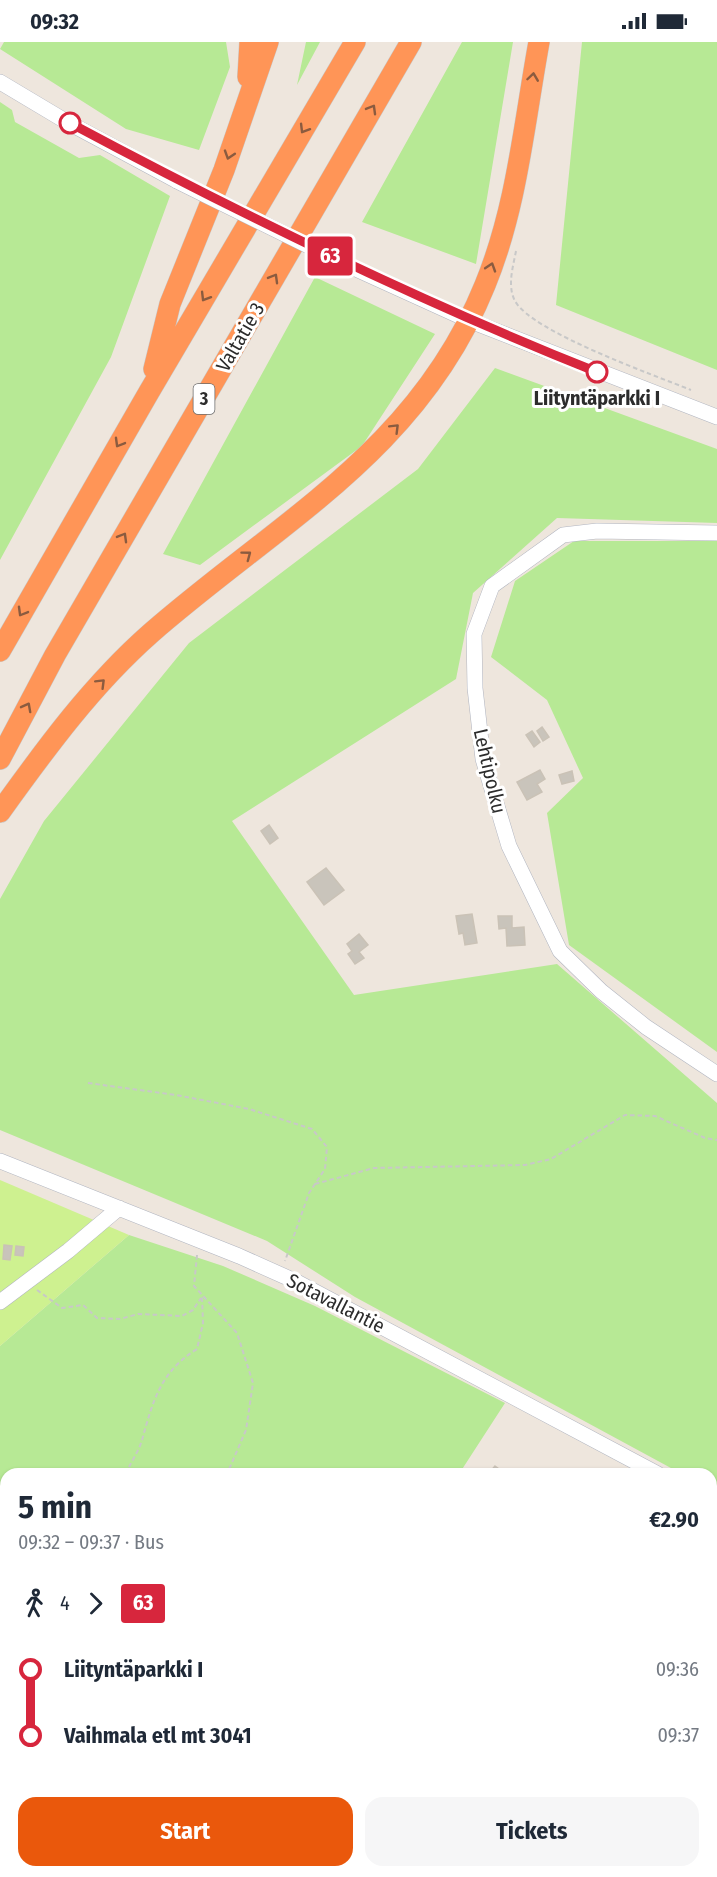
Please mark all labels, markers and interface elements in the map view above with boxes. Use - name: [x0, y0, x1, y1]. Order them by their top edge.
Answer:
- text: 09:32: [30, 8, 79, 35]
- one-way arrow: [527, 72, 539, 81]
- one-way arrow: [365, 105, 377, 116]
- unlabelled marker: [59, 112, 81, 134]
- one-way arrow: [300, 123, 311, 133]
- one-way arrow: [224, 149, 236, 160]
- line badge: 63: [303, 236, 357, 276]
- text: 63: [320, 243, 340, 269]
- one-way arrow: [484, 262, 496, 273]
- one-way arrow: [267, 274, 279, 284]
- one-way arrow: [201, 290, 212, 301]
- street label: Valtatie 3: [211, 298, 269, 376]
- marker: Liityntäparkki I: [586, 361, 608, 383]
- road number: 3: [194, 384, 214, 414]
- place label: Liityntäparkki I: [534, 386, 660, 410]
- one-way arrow: [388, 425, 399, 435]
- one-way arrow: [115, 437, 127, 447]
- one-way arrow: [116, 533, 128, 543]
- one-way arrow: [241, 552, 252, 563]
- one-way arrow: [18, 606, 30, 616]
- one-way arrow: [93, 680, 104, 691]
- one-way arrow: [20, 703, 31, 713]
- street label: Lehtipolku: [469, 726, 511, 816]
- street label: Sotavallantie: [283, 1268, 389, 1338]
- text: 5 min: [18, 1487, 92, 1527]
- text: €2.90: [649, 1506, 699, 1533]
- text: 09:32 – 09:37 · Bus: [18, 1530, 164, 1554]
- icon: walk: [18, 1587, 51, 1620]
- icon: forward: [79, 1587, 112, 1620]
- text: 63: [133, 1590, 153, 1616]
- text: 4: [60, 1591, 70, 1615]
- text: Liityntäparkki I: [64, 1656, 203, 1683]
- text: 09:36: [656, 1657, 699, 1681]
- text: Vaihmala etl mt 3041: [64, 1722, 252, 1749]
- text: 09:37: [658, 1723, 699, 1747]
- button: Start: [18, 1797, 353, 1866]
- button: Tickets: [365, 1797, 699, 1866]

